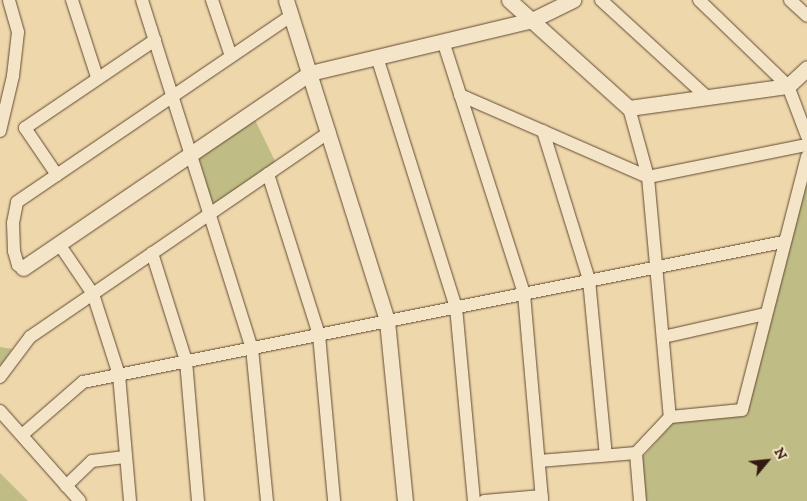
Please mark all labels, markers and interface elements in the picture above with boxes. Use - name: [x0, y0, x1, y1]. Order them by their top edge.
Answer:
- north arrow: [742, 436, 792, 486]
- text: N: [770, 445, 791, 463]

